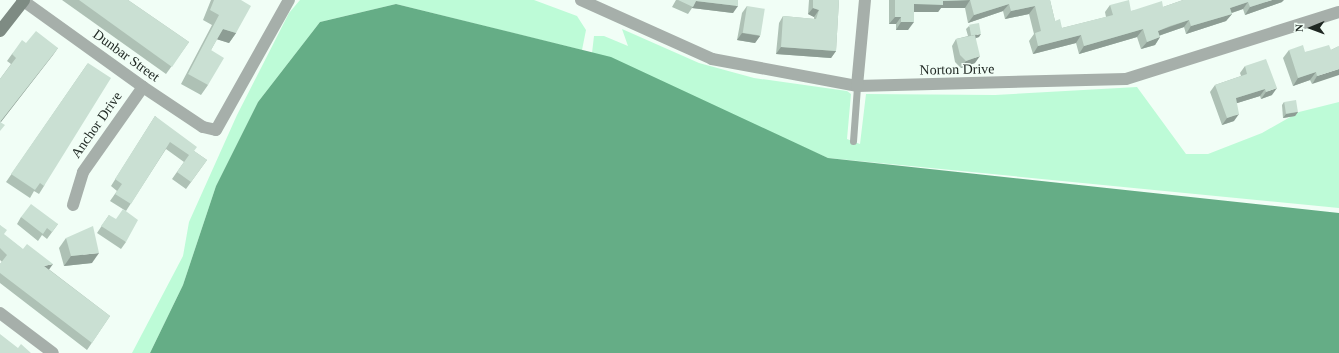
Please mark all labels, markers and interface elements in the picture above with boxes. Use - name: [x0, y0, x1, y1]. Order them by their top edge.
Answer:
- north arrow: [1291, 8, 1331, 48]
- text: N: [1293, 24, 1305, 32]
- street label: Dunbar Street: [89, 26, 163, 86]
- street label: Norton Drive: [919, 61, 995, 79]
- street label: Anchor Drive: [68, 88, 126, 162]

